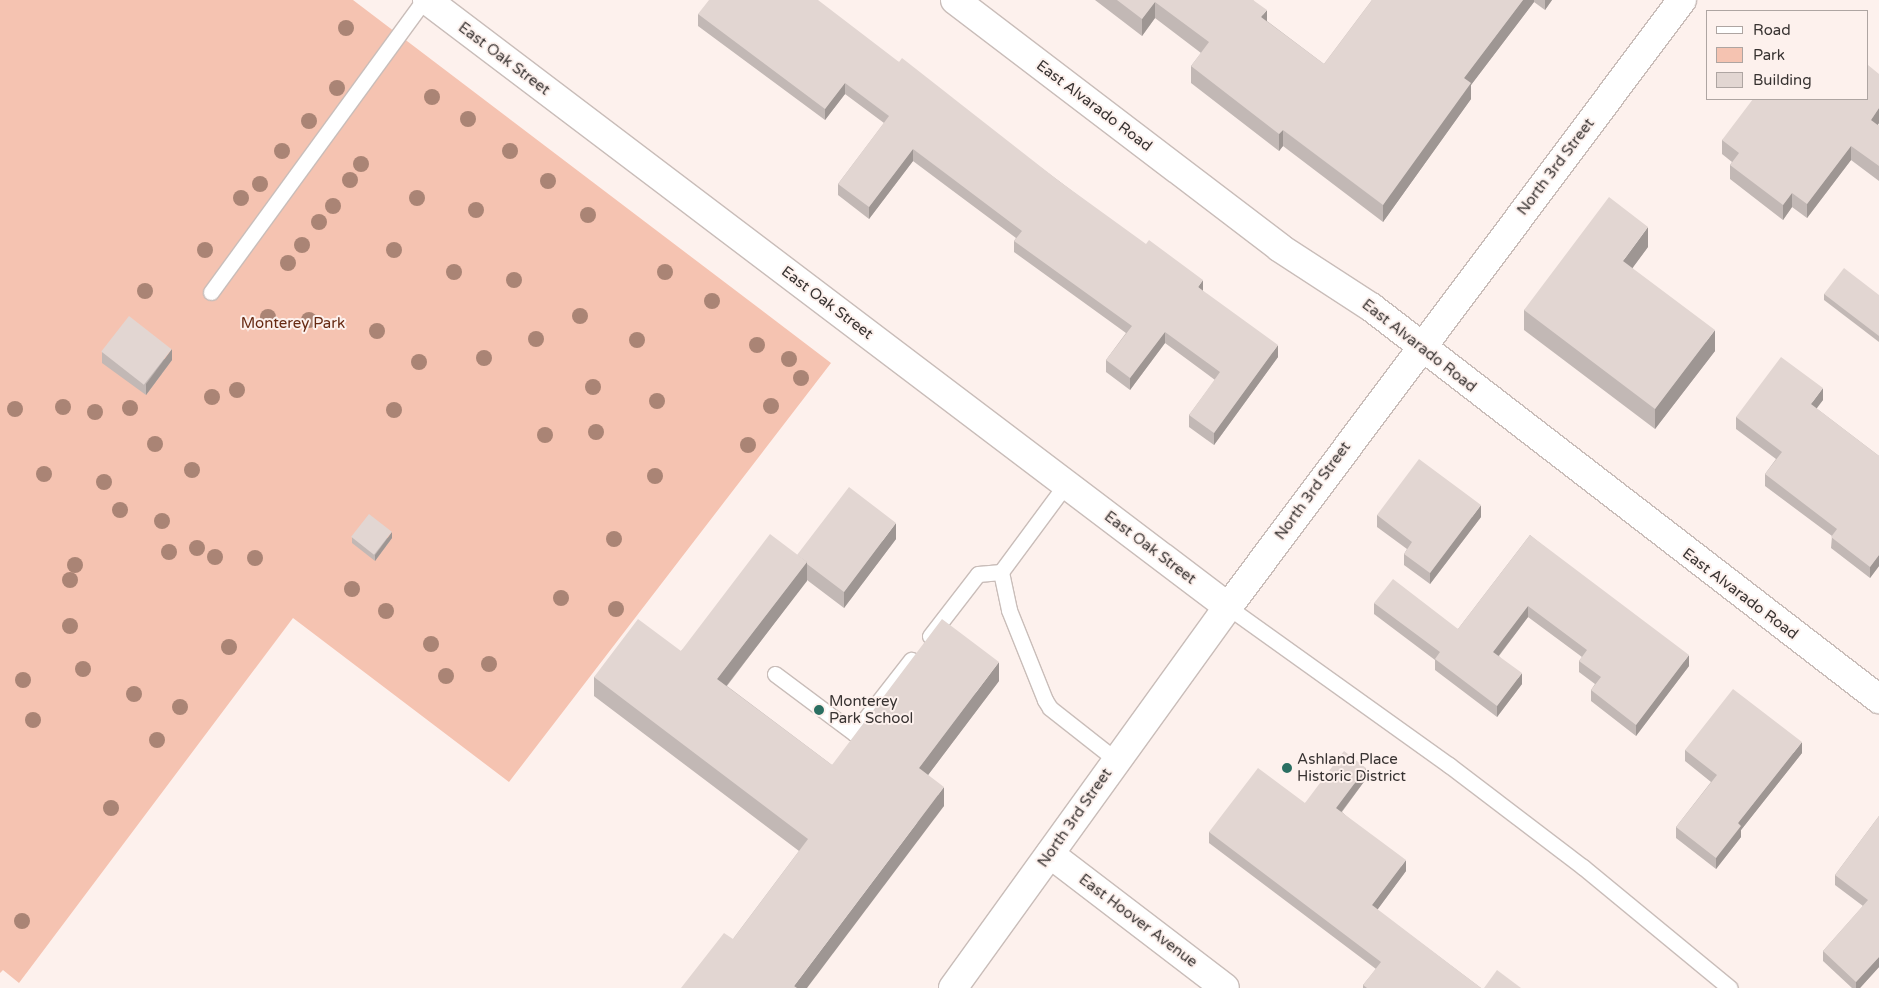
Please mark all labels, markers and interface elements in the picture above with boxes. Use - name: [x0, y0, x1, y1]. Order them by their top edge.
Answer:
- legend: [1706, 10, 1869, 100]
- street label: East Oak Street: [455, 19, 553, 99]
- text: Road: [1753, 21, 1791, 39]
- text: Park: [1753, 46, 1785, 64]
- street label: East Alvarado Road: [1033, 57, 1155, 155]
- text: Building: [1753, 71, 1812, 89]
- street label: North 3rd Street: [1514, 115, 1598, 219]
- street label: East Oak Street: [778, 263, 876, 343]
- street label: East Alvarado Road: [1358, 296, 1480, 396]
- park label: Monterey Park: [241, 315, 345, 333]
- street label: North 3rd Street: [1271, 439, 1355, 543]
- street label: East Oak Street: [1101, 508, 1199, 588]
- street label: East Alvarado Road: [1679, 545, 1801, 643]
- place label: Monterey Park School: [829, 692, 913, 727]
- marker: Monterey Park School: [813, 704, 825, 716]
- place label: Ashland Place Historic District: [1297, 750, 1406, 785]
- marker: Ashland Place Historic District: [1281, 762, 1293, 774]
- street label: North 3rd Street: [1034, 765, 1116, 871]
- street label: East Hoover Avenue: [1075, 871, 1201, 971]

